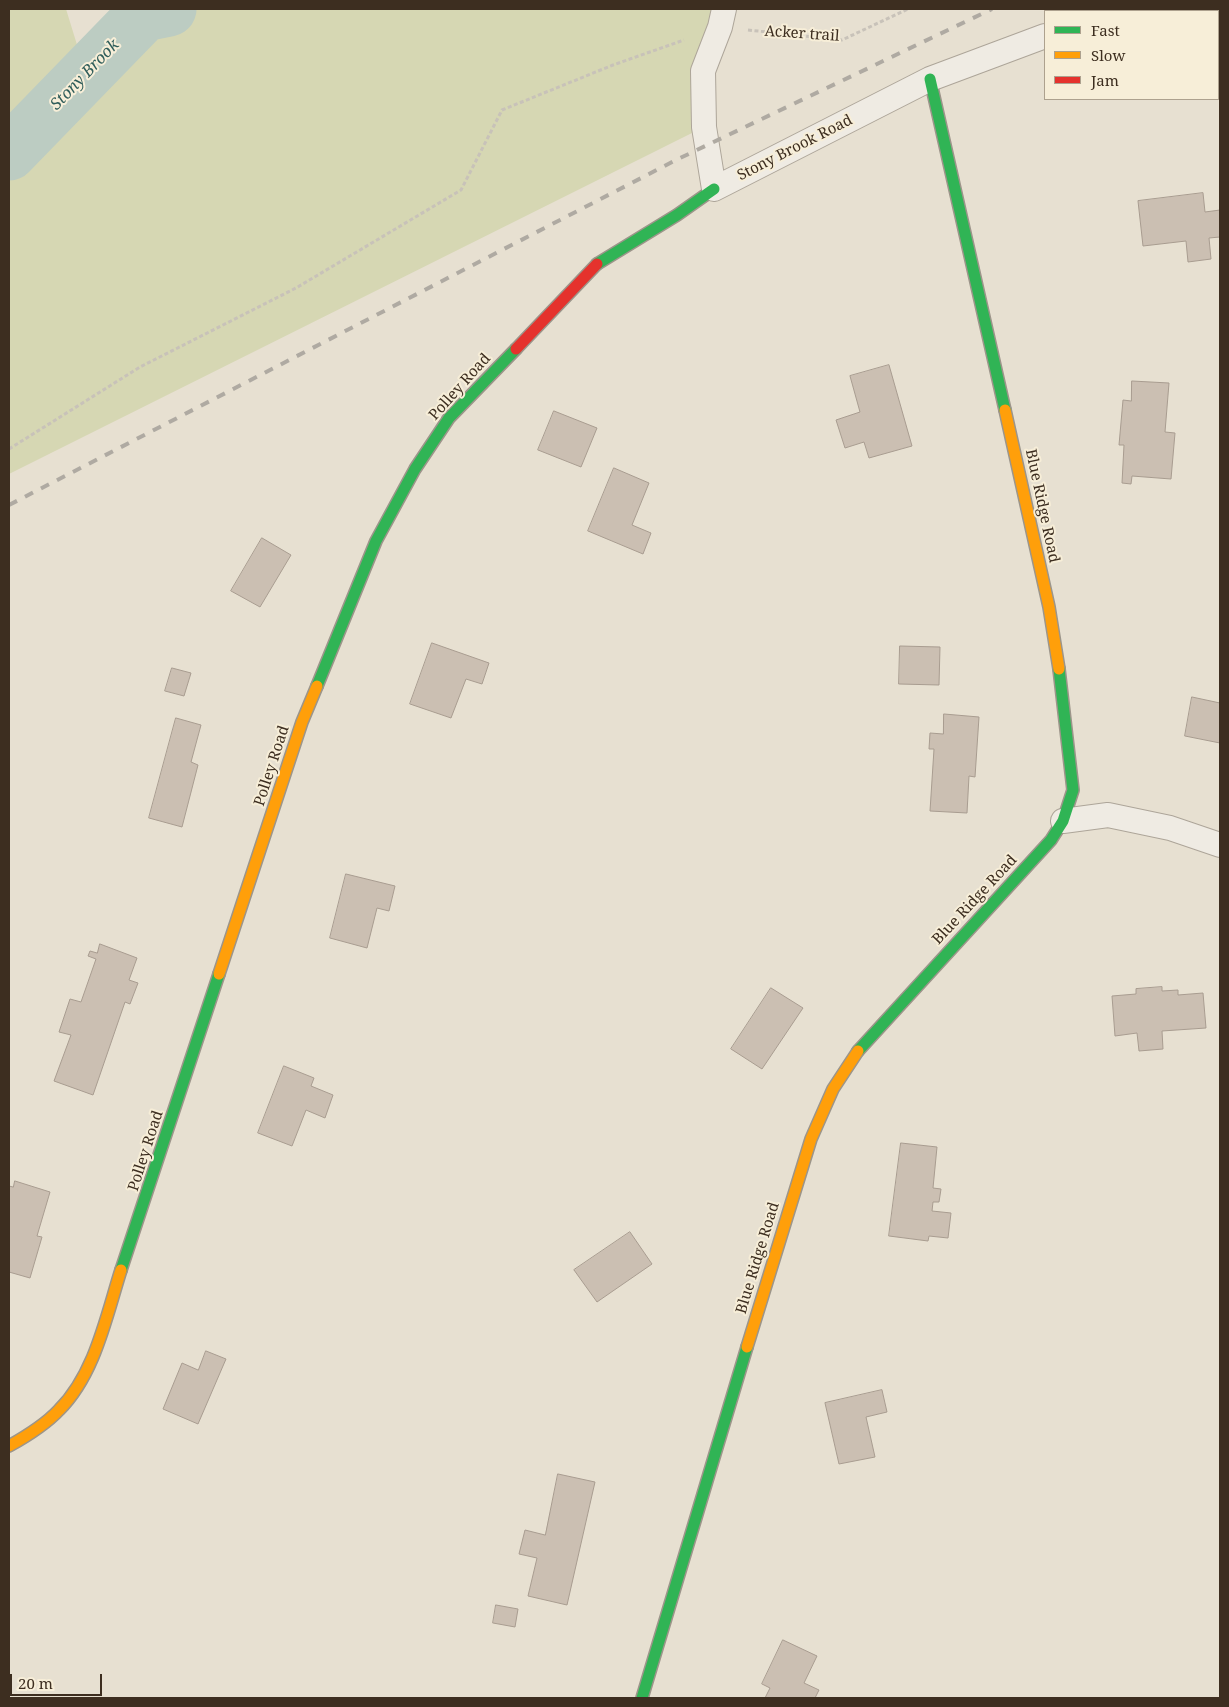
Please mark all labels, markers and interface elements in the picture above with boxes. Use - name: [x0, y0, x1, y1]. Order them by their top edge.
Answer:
- legend: [1044, 10, 1219, 100]
- text: Fast: [1091, 20, 1120, 40]
- street label: Acker trail: [764, 22, 840, 46]
- water label: Stony Brook: [47, 36, 123, 114]
- text: Slow: [1091, 45, 1125, 65]
- text: Jam: [1091, 70, 1119, 90]
- street label: Stony Brook Road: [734, 111, 856, 185]
- street label: Polley Road: [425, 350, 495, 424]
- street label: Blue Ridge Road: [1021, 447, 1063, 565]
- street label: Polley Road: [251, 723, 293, 809]
- street label: Blue Ridge Road: [929, 851, 1021, 949]
- street label: Polley Road: [125, 1108, 167, 1194]
- street label: Blue Ridge Road: [732, 1200, 784, 1316]
- scale bar: [12, 1664, 105, 1696]
- text: 20 m: [18, 1673, 53, 1693]

